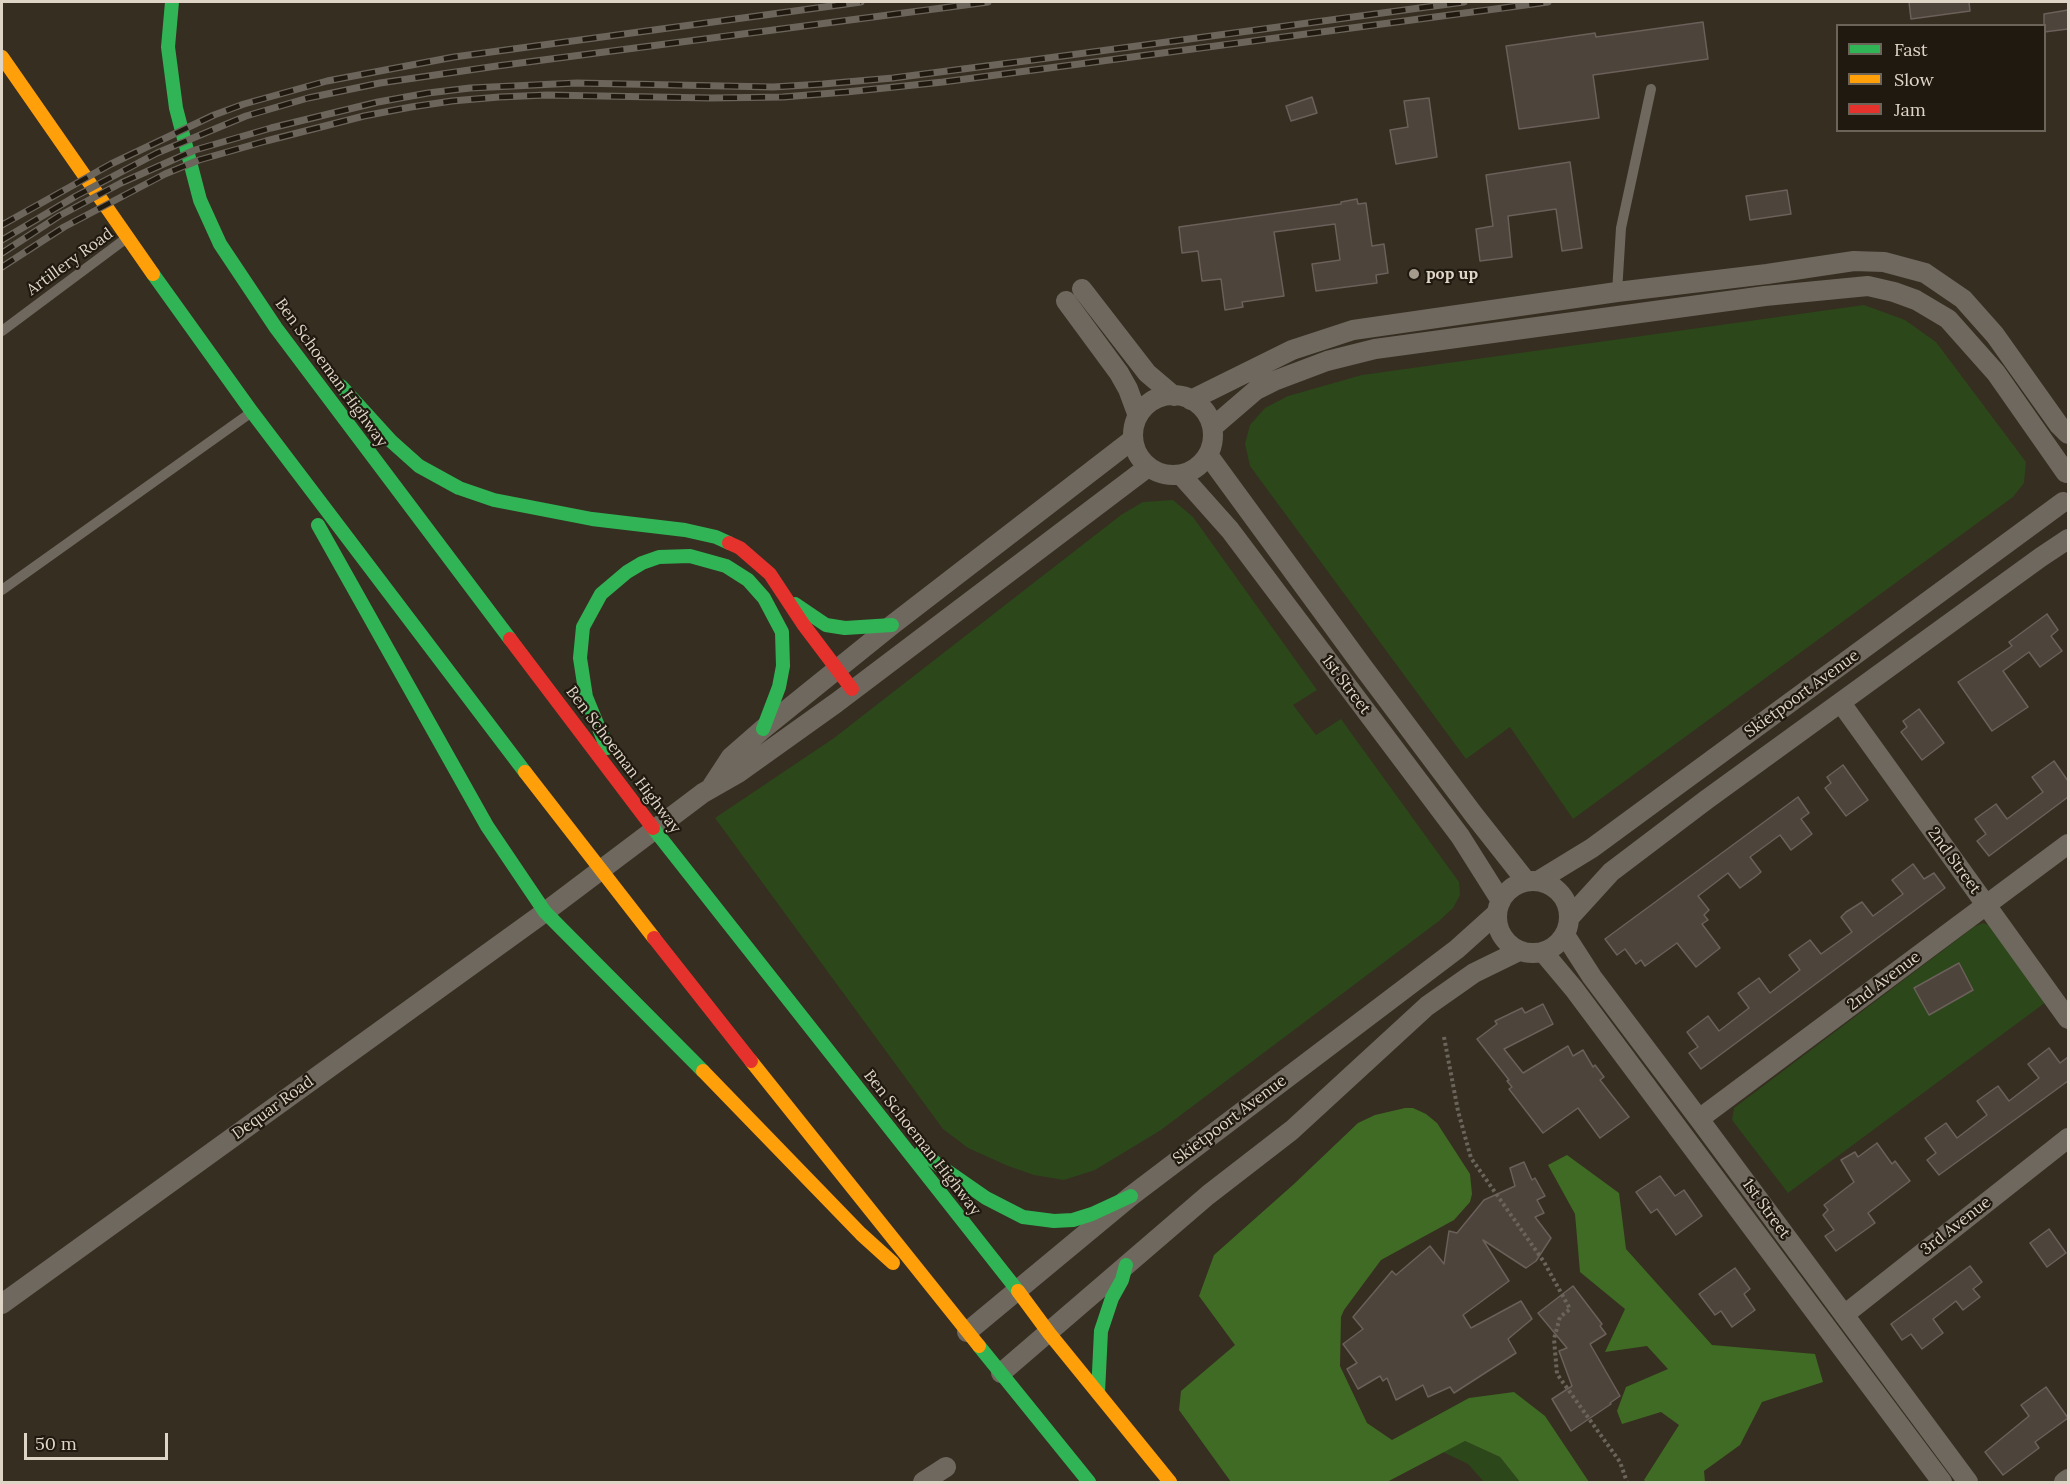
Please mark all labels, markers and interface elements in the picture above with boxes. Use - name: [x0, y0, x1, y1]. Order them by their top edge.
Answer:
- legend: [1836, 24, 2046, 132]
- text: Fast: [1894, 38, 1928, 61]
- text: Slow: [1894, 68, 1934, 91]
- text: Jam: [1894, 98, 1926, 121]
- street label: Artillery Road: [23, 224, 117, 300]
- place label: pop up: [1426, 264, 1478, 284]
- marker: pop up: [1407, 267, 1421, 281]
- street label: Ben Schoeman Highway: [271, 295, 391, 451]
- street label: Skietpoort Avenue: [1741, 646, 1863, 742]
- street label: 1st Street: [1318, 652, 1374, 718]
- street label: Ben Schoeman Highway: [561, 683, 685, 837]
- street label: 2nd Street: [1923, 824, 1985, 898]
- street label: 2nd Avenue: [1844, 947, 1924, 1015]
- street label: Ben Schoeman Highway: [859, 1067, 985, 1219]
- street label: Skietpoort Avenue: [1170, 1071, 1290, 1169]
- street label: Dequar Road: [229, 1072, 317, 1144]
- street label: 1st Street: [1738, 1175, 1794, 1243]
- street label: 3rd Avenue: [1917, 1193, 1995, 1259]
- scale bar: [27, 1421, 171, 1459]
- text: 50 m: [35, 1432, 77, 1455]

